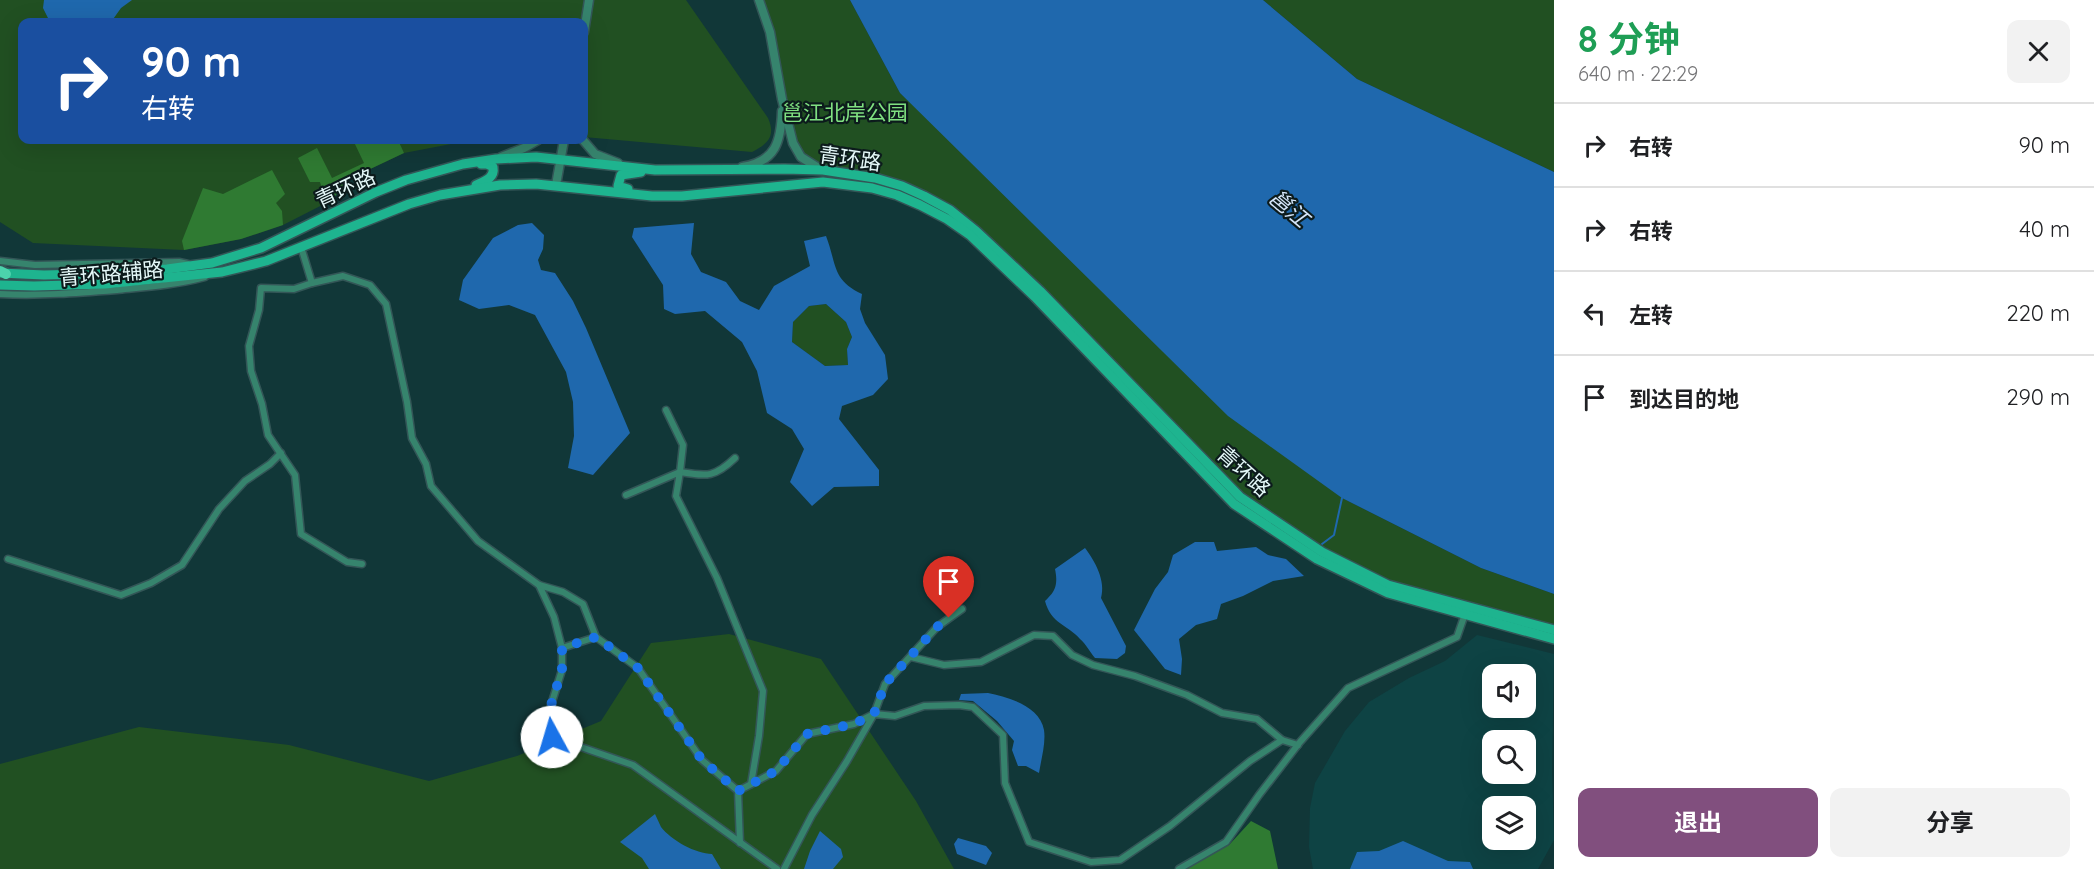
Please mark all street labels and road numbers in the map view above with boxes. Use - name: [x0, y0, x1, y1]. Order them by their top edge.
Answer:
- street label: 青环路: [817, 141, 883, 175]
- street label: 青环路: [311, 163, 379, 213]
- street label: 青环路辅路: [58, 255, 164, 291]
- street label: 青环路: [1212, 440, 1276, 502]

